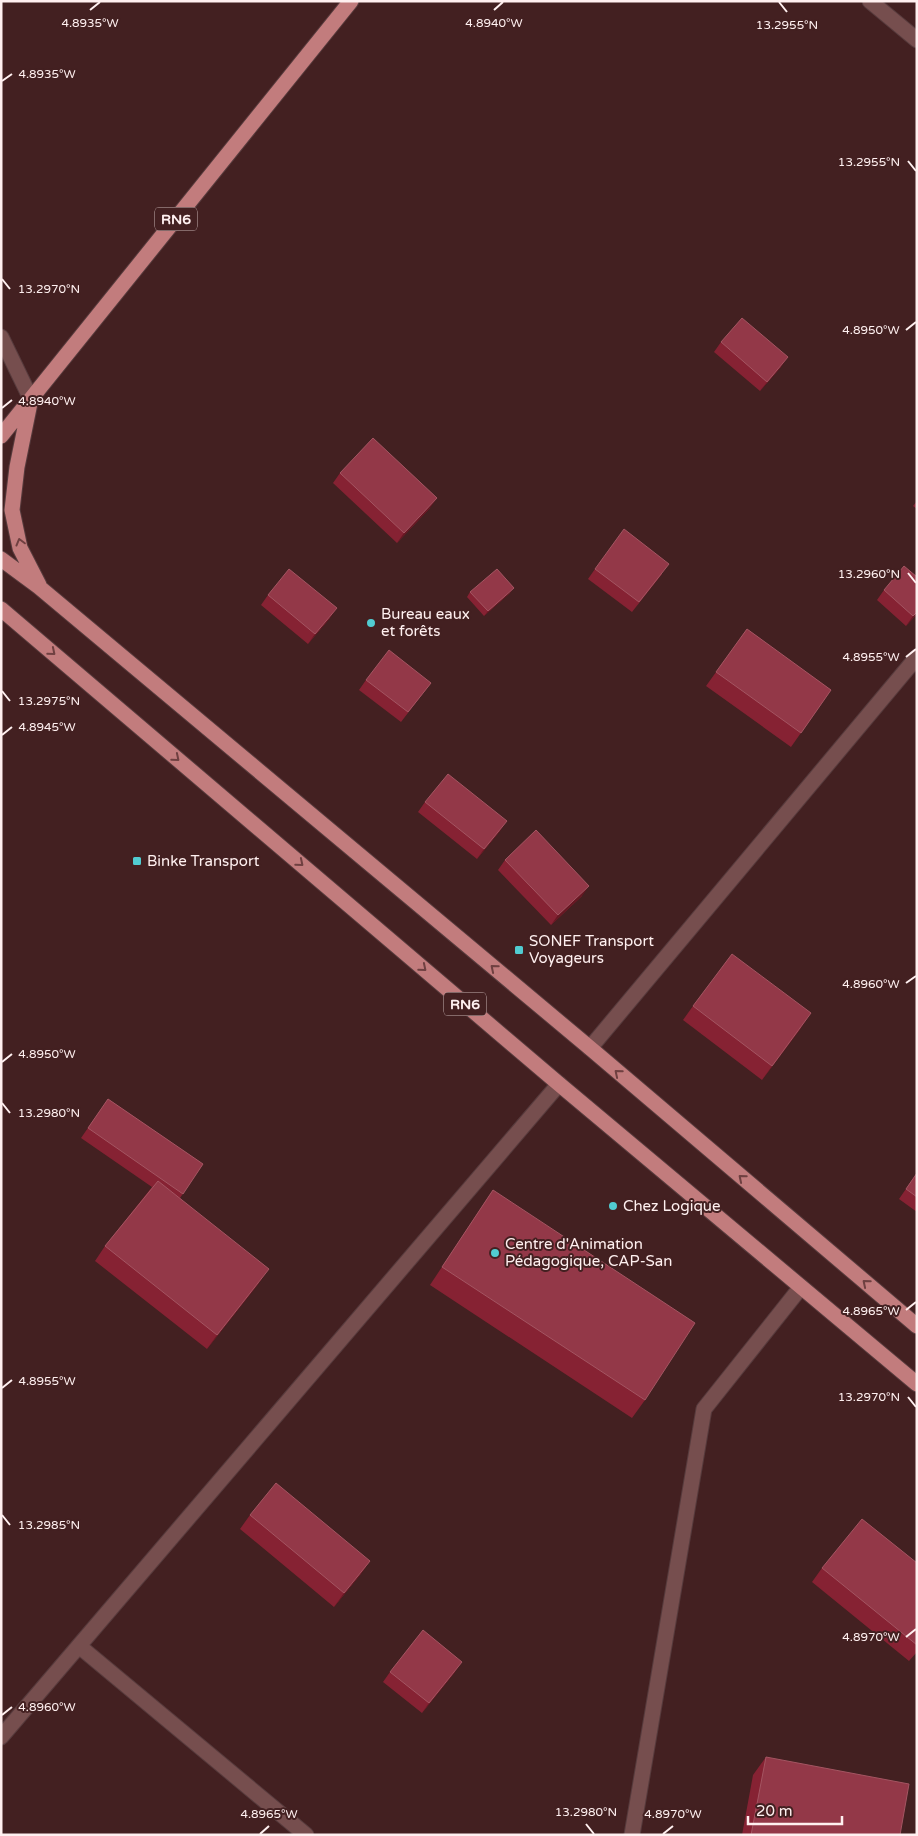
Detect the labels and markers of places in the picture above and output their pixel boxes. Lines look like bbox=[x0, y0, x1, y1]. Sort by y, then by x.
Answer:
place label: Bureau eaux et forêts bbox=[381, 605, 470, 640]
marker: Bureau eaux et forêts bbox=[365, 617, 377, 629]
place label: Binke Transport bbox=[147, 852, 260, 870]
marker: Binke Transport bbox=[131, 855, 143, 867]
place label: SONEF Transport Voyageurs bbox=[529, 932, 654, 967]
marker: SONEF Transport Voyageurs bbox=[513, 944, 525, 956]
place label: Chez Logique bbox=[623, 1197, 720, 1215]
marker: Chez Logique bbox=[607, 1200, 619, 1212]
place label: Centre d'Animation Pédagogique, CAP-San bbox=[505, 1235, 672, 1270]
marker: Centre d'Animation Pédagogique, CAP-San bbox=[489, 1247, 501, 1259]

